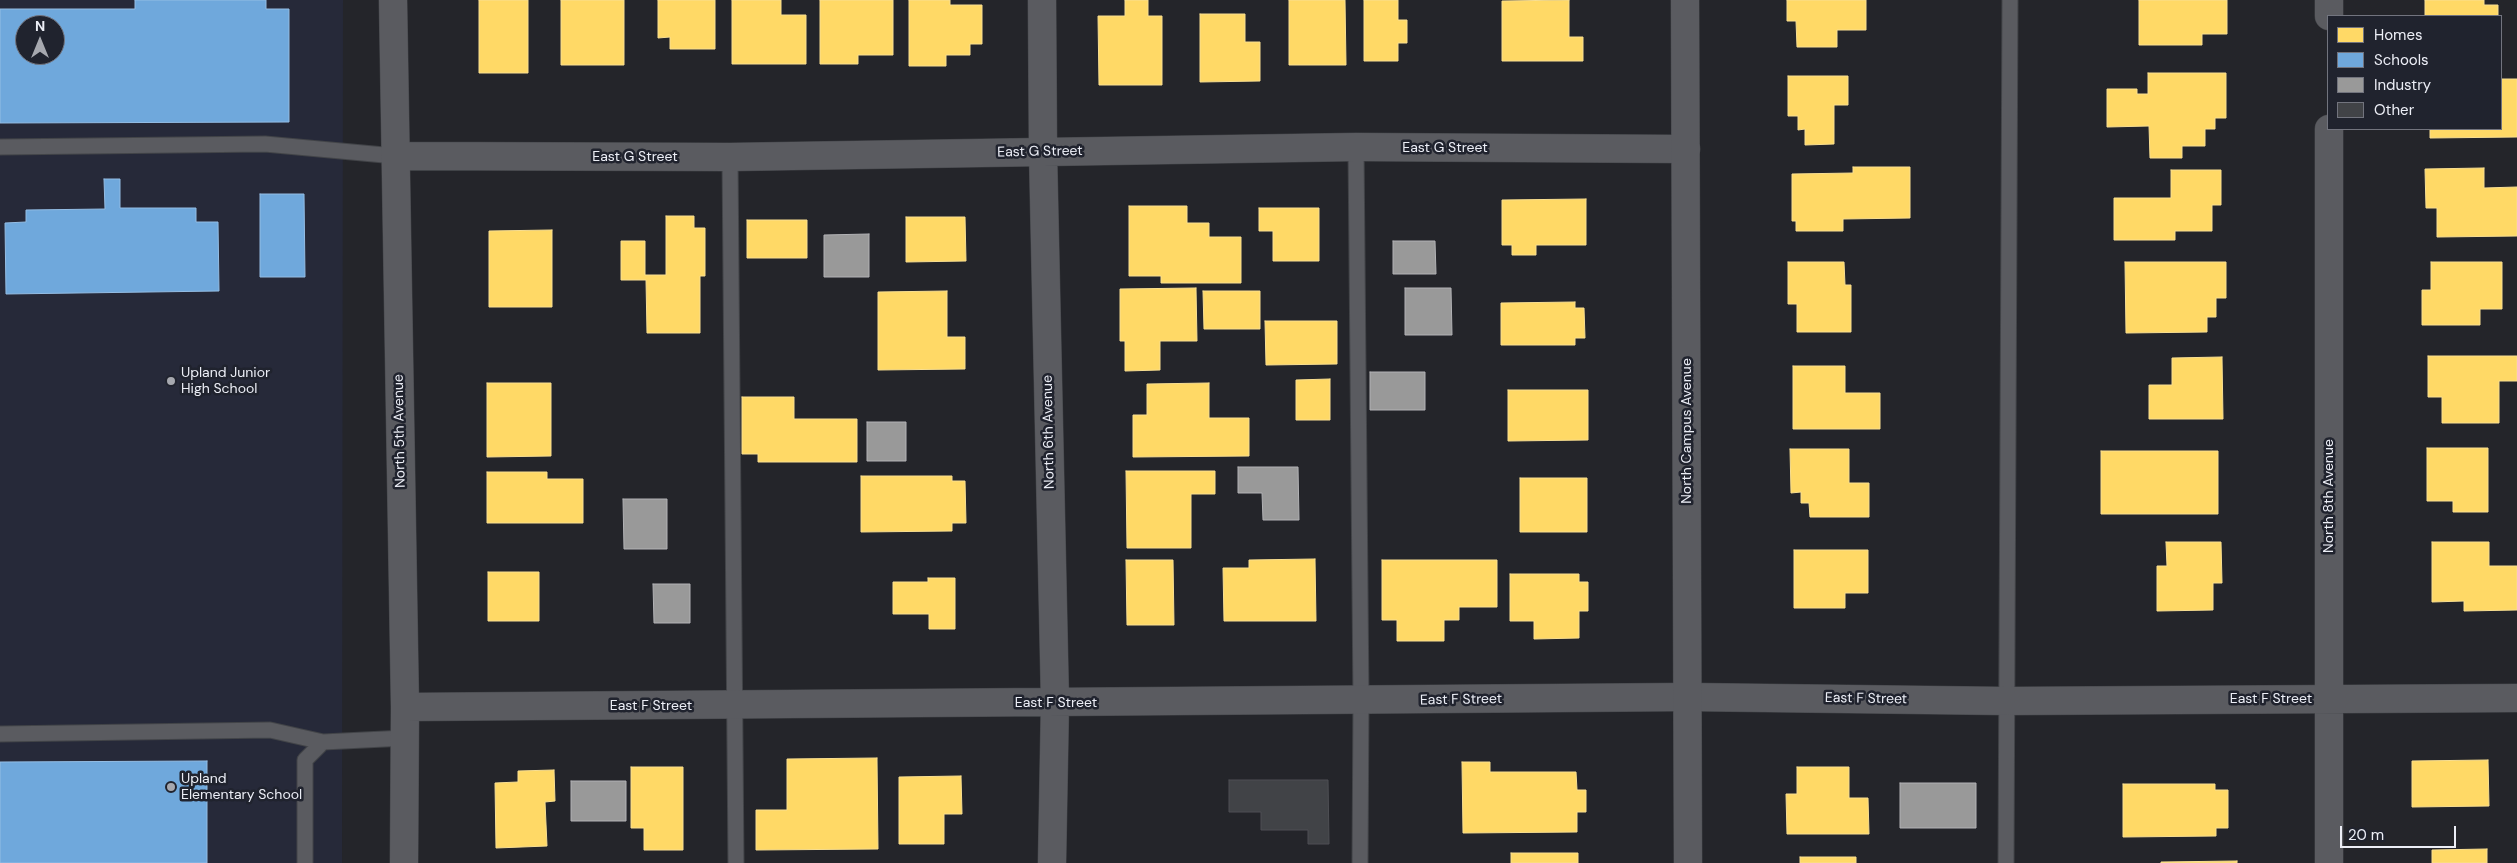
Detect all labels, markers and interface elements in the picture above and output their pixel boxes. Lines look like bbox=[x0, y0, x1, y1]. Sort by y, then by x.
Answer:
north arrow bbox=[15, 15, 65, 65]
legend bbox=[2327, 15, 2502, 130]
text: N bbox=[35, 17, 45, 35]
text: Homes bbox=[2374, 25, 2423, 45]
text: Schools bbox=[2374, 50, 2429, 70]
text: Industry bbox=[2374, 75, 2431, 95]
text: Other bbox=[2374, 100, 2414, 120]
street label: East G Street bbox=[1402, 140, 1488, 156]
street label: East G Street bbox=[997, 143, 1083, 161]
street label: East G Street bbox=[592, 149, 678, 165]
street label: North Campus Avenue bbox=[1679, 358, 1695, 504]
place label: Upland Junior High School bbox=[181, 365, 270, 398]
street label: North 5th Avenue bbox=[391, 374, 409, 488]
marker: Upland Junior High School bbox=[165, 375, 177, 387]
street label: North 6th Avenue bbox=[1040, 375, 1058, 489]
street label: North 8th Avenue bbox=[2321, 439, 2337, 553]
street label: East F Street bbox=[1825, 690, 1907, 708]
street label: East F Street bbox=[1420, 691, 1502, 709]
street label: East F Street bbox=[2230, 691, 2312, 707]
street label: East F Street bbox=[1015, 695, 1097, 711]
street label: East F Street bbox=[610, 698, 692, 714]
place label: Upland Elementary School bbox=[181, 771, 302, 804]
marker: Upland Elementary School bbox=[165, 781, 177, 793]
scale bar bbox=[2342, 816, 2458, 848]
text: 20 m bbox=[2348, 825, 2384, 845]

